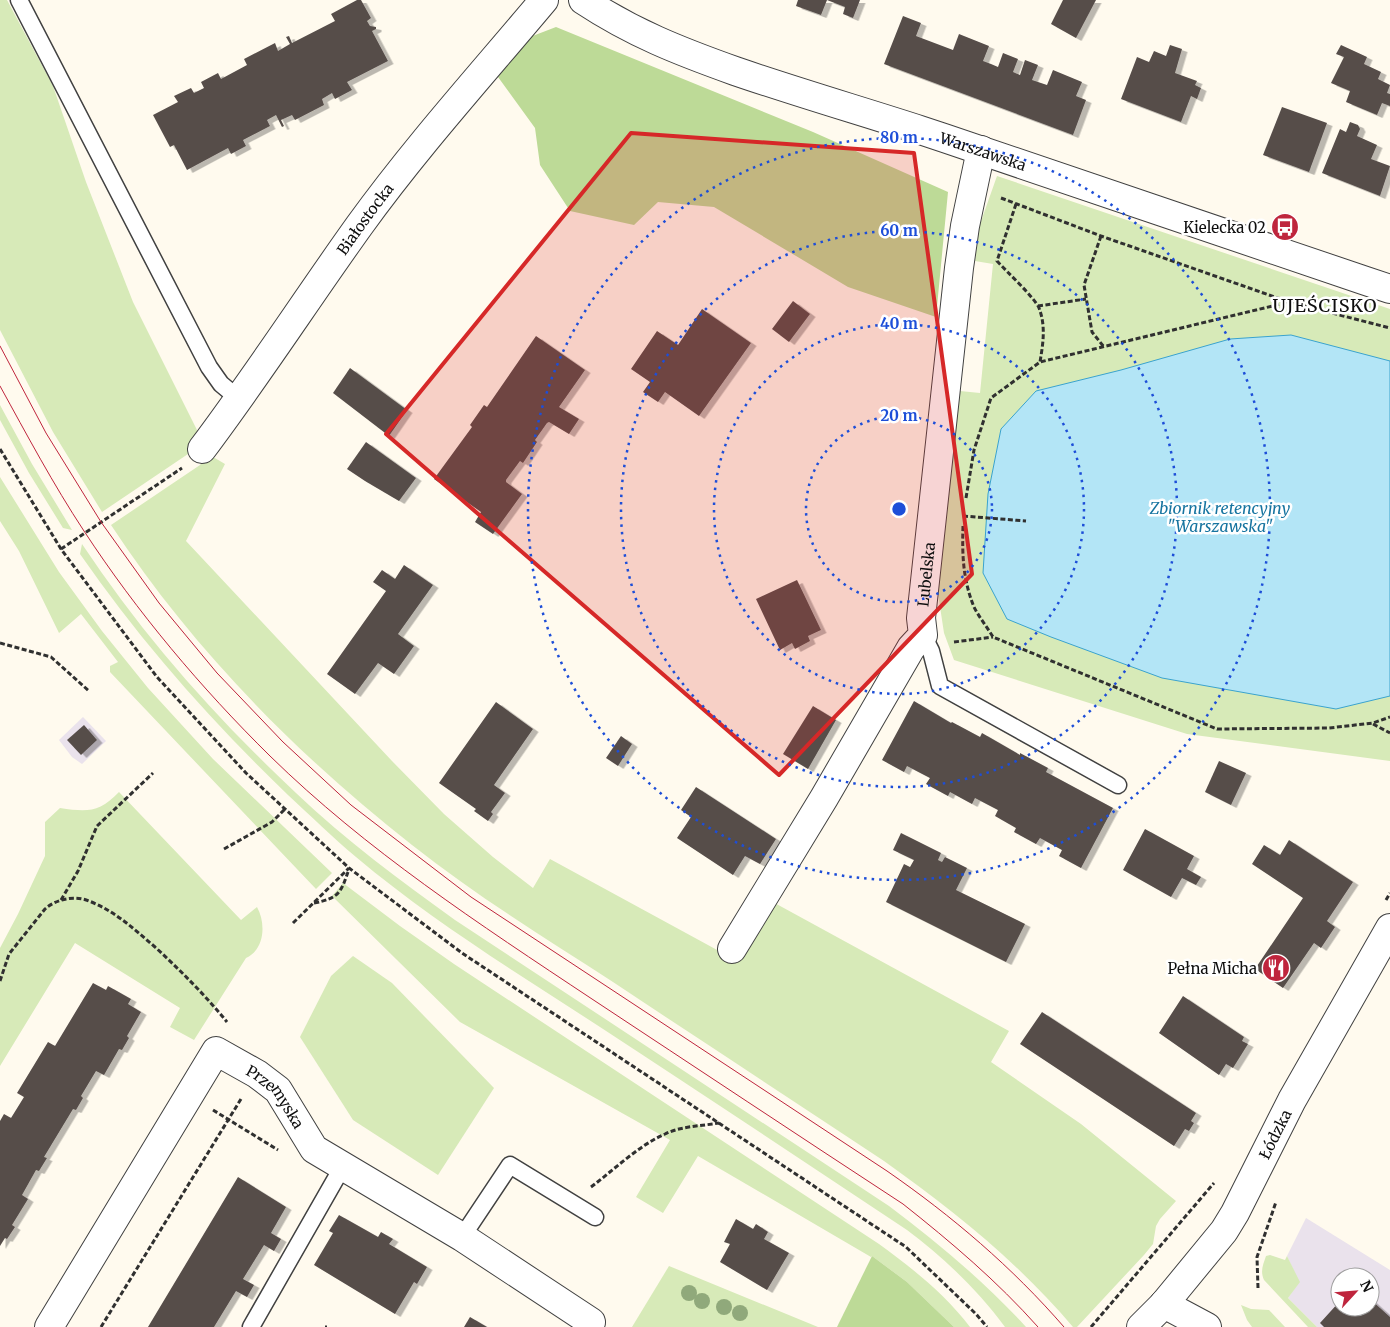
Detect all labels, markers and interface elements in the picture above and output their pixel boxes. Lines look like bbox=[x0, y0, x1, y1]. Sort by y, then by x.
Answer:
street label: Warszawska bbox=[936, 127, 1029, 175]
text: 80 m bbox=[880, 128, 918, 147]
street label: Białostocka bbox=[332, 179, 397, 258]
bus stop icon: Kielecka 02 bbox=[1270, 212, 1300, 242]
place label: Kielecka 02 bbox=[1183, 218, 1266, 237]
text: 60 m bbox=[880, 221, 918, 240]
district label: UJEŚCISKO bbox=[1272, 294, 1378, 317]
text: 40 m bbox=[880, 314, 918, 333]
text: 20 m bbox=[880, 406, 918, 425]
water label: Zbiornik retencyjny "Warszawska" bbox=[1149, 498, 1291, 536]
centre of rings bbox=[890, 500, 908, 518]
street label: Lubelska bbox=[913, 541, 939, 608]
restaurant icon: Pełna Micha bbox=[1261, 953, 1291, 983]
place label: Pełna Micha bbox=[1168, 959, 1257, 978]
street label: Przemyska bbox=[243, 1060, 309, 1132]
street label: Łódzka bbox=[1254, 1106, 1295, 1162]
north arrow bbox=[1330, 1267, 1380, 1317]
text: N bbox=[1356, 1277, 1377, 1295]

